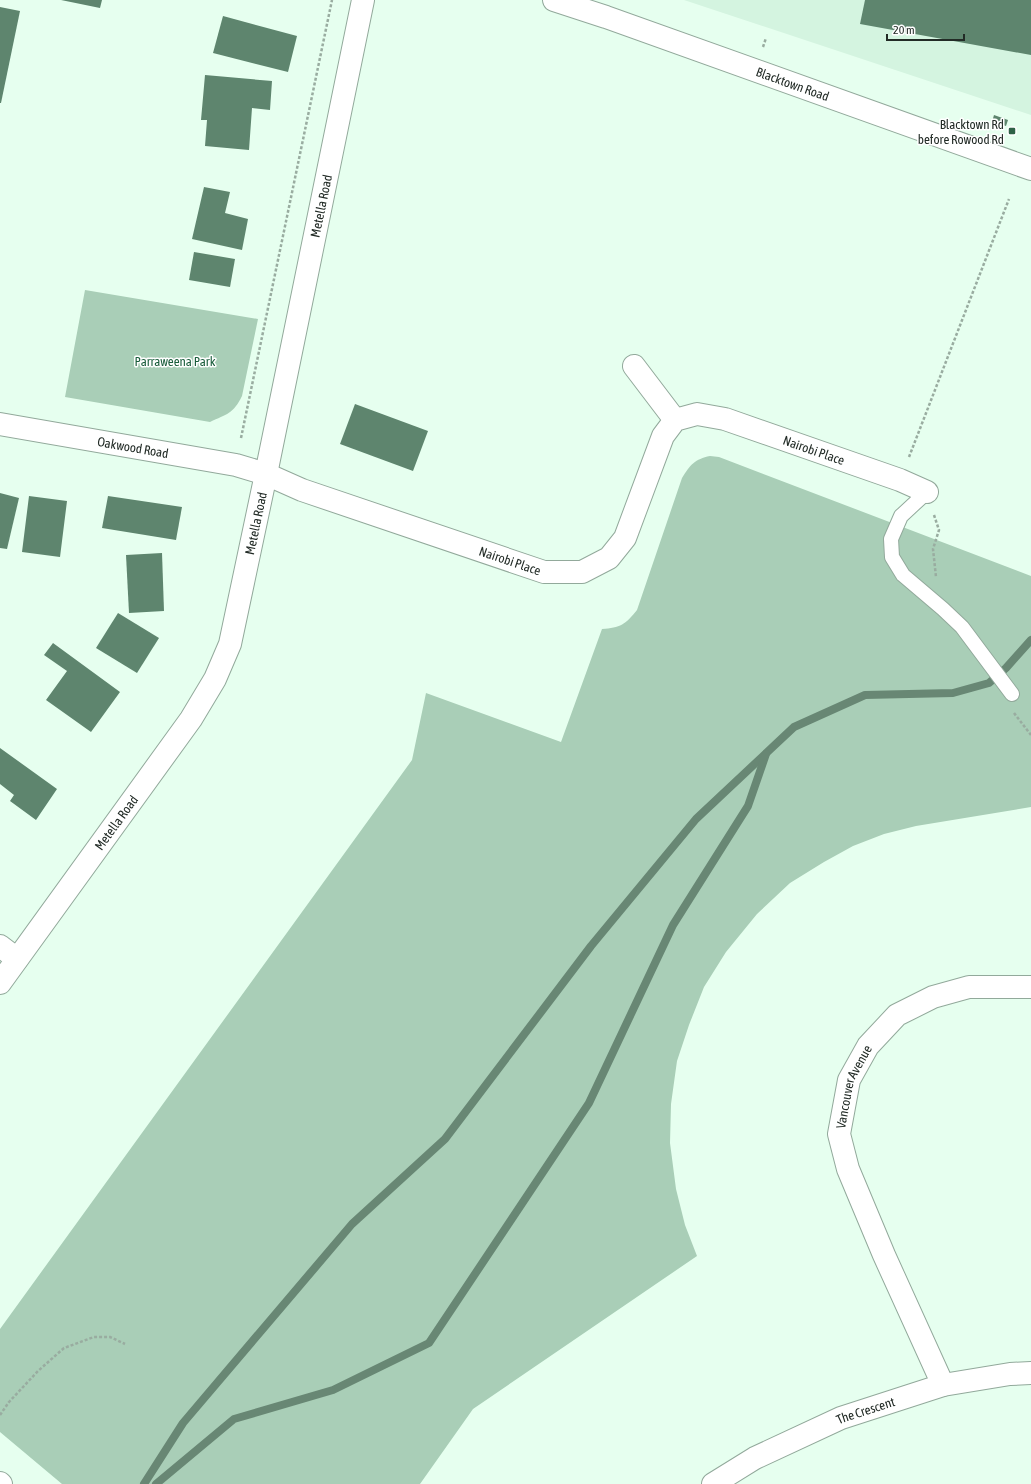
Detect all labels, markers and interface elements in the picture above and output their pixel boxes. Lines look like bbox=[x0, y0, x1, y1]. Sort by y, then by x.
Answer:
scale bar bbox=[887, 16, 964, 42]
text: 20 m bbox=[893, 23, 915, 37]
street label: Blacktown Road bbox=[754, 64, 831, 104]
place label: Blacktown Rd before Rowood Rd bbox=[918, 117, 1004, 147]
marker: Blacktown Rd before Rowood Rd bbox=[1007, 126, 1017, 136]
street label: Metella Road bbox=[308, 173, 335, 239]
park label: Parraweena Park bbox=[135, 354, 216, 369]
street label: Nairobi Place bbox=[781, 433, 847, 468]
street label: Oakwood Road bbox=[96, 434, 170, 461]
street label: Metella Road bbox=[242, 491, 270, 556]
street label: Nairobi Place bbox=[477, 544, 543, 578]
street label: Metella Road bbox=[92, 793, 141, 853]
street label: Vancouver Avenue bbox=[833, 1042, 875, 1130]
street label: The Crescent bbox=[834, 1394, 897, 1427]

